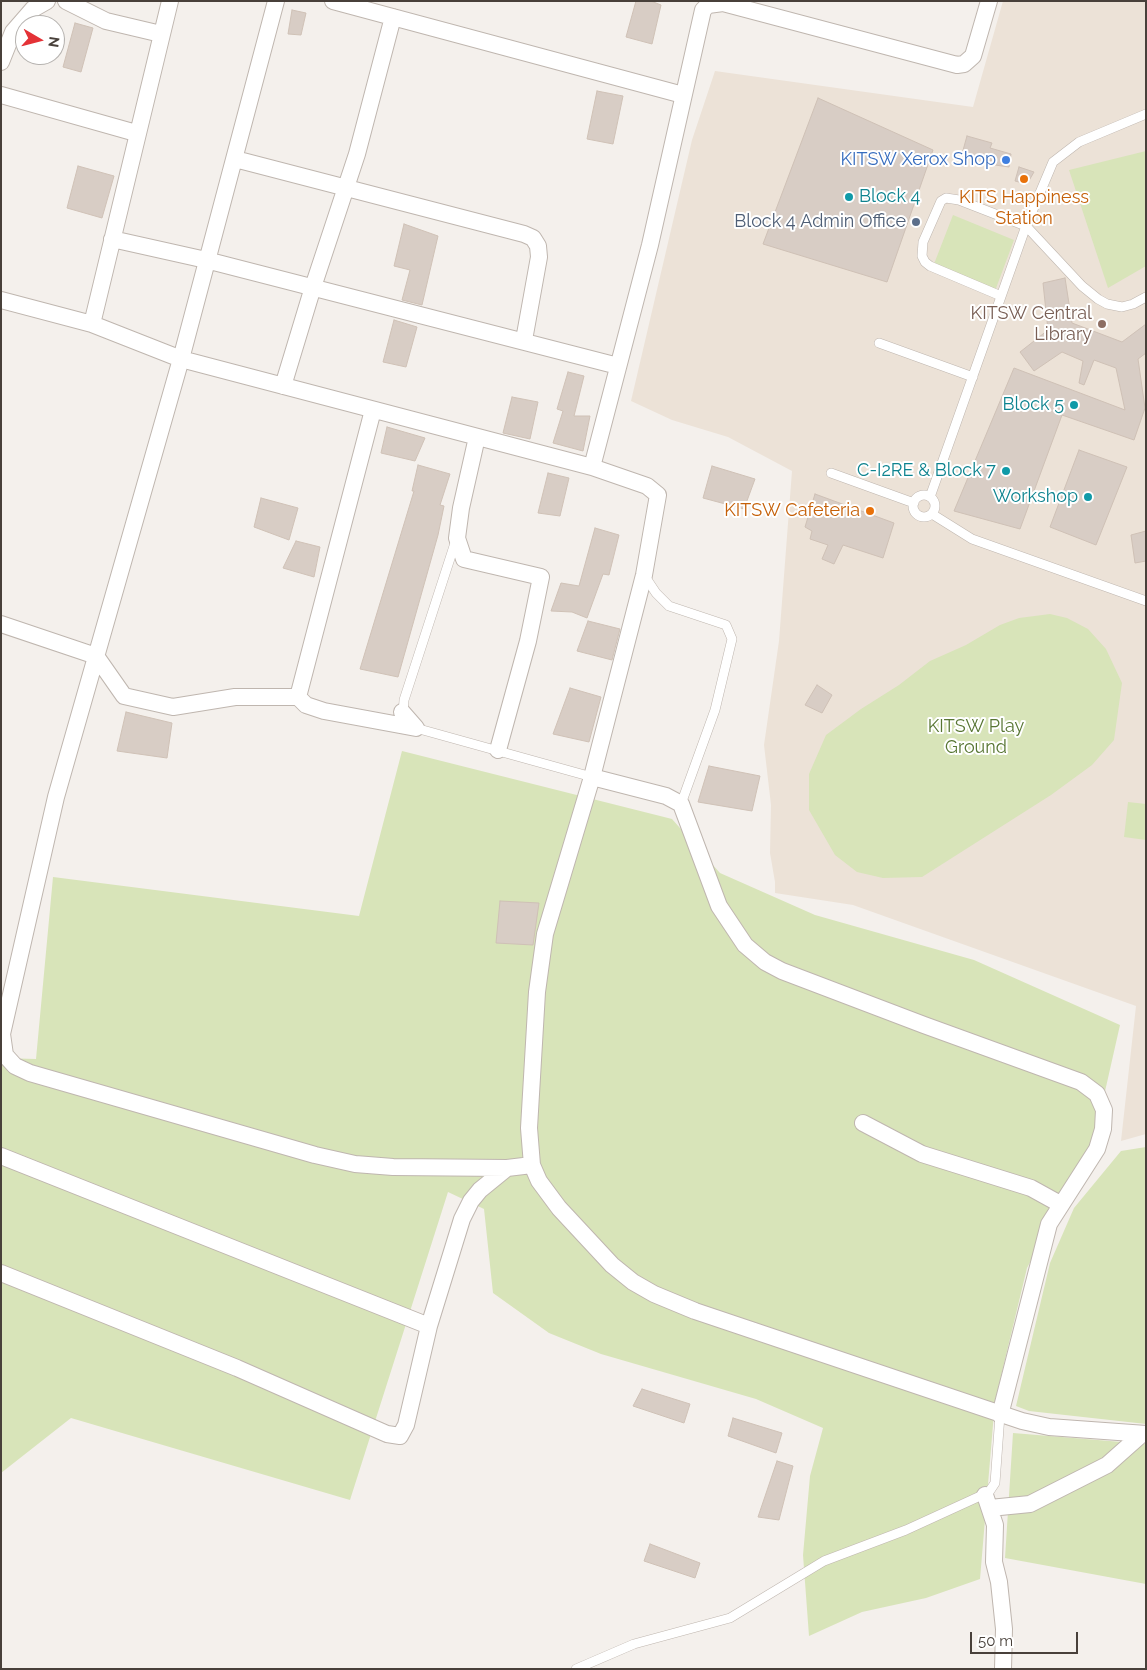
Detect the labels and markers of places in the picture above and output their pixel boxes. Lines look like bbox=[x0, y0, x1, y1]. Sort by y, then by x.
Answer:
place label: KITSW Xerox Shop bbox=[840, 149, 996, 171]
marker: KITSW Xerox Shop bbox=[1000, 154, 1012, 166]
marker: KITS Happiness Station bbox=[1018, 173, 1030, 185]
place label: Block 4 bbox=[859, 186, 920, 208]
place label: KITS Happiness Station bbox=[959, 187, 1089, 230]
marker: Block 4 bbox=[843, 191, 855, 203]
place label: Block 4 Admin Office bbox=[734, 211, 906, 233]
marker: Block 4 Admin Office bbox=[910, 216, 922, 228]
place label: KITSW Central Library bbox=[971, 303, 1092, 346]
marker: KITSW Central Library bbox=[1096, 318, 1108, 330]
place label: Block 5 bbox=[1003, 394, 1064, 416]
marker: Block 5 bbox=[1068, 399, 1080, 411]
place label: C-I2RE & Block 7 bbox=[857, 460, 996, 482]
marker: C-I2RE & Block 7 bbox=[1000, 465, 1012, 477]
place label: Workshop bbox=[993, 486, 1078, 508]
marker: Workshop bbox=[1082, 491, 1094, 503]
place label: KITSW Cafeteria bbox=[724, 500, 860, 522]
marker: KITSW Cafeteria bbox=[864, 505, 876, 517]

